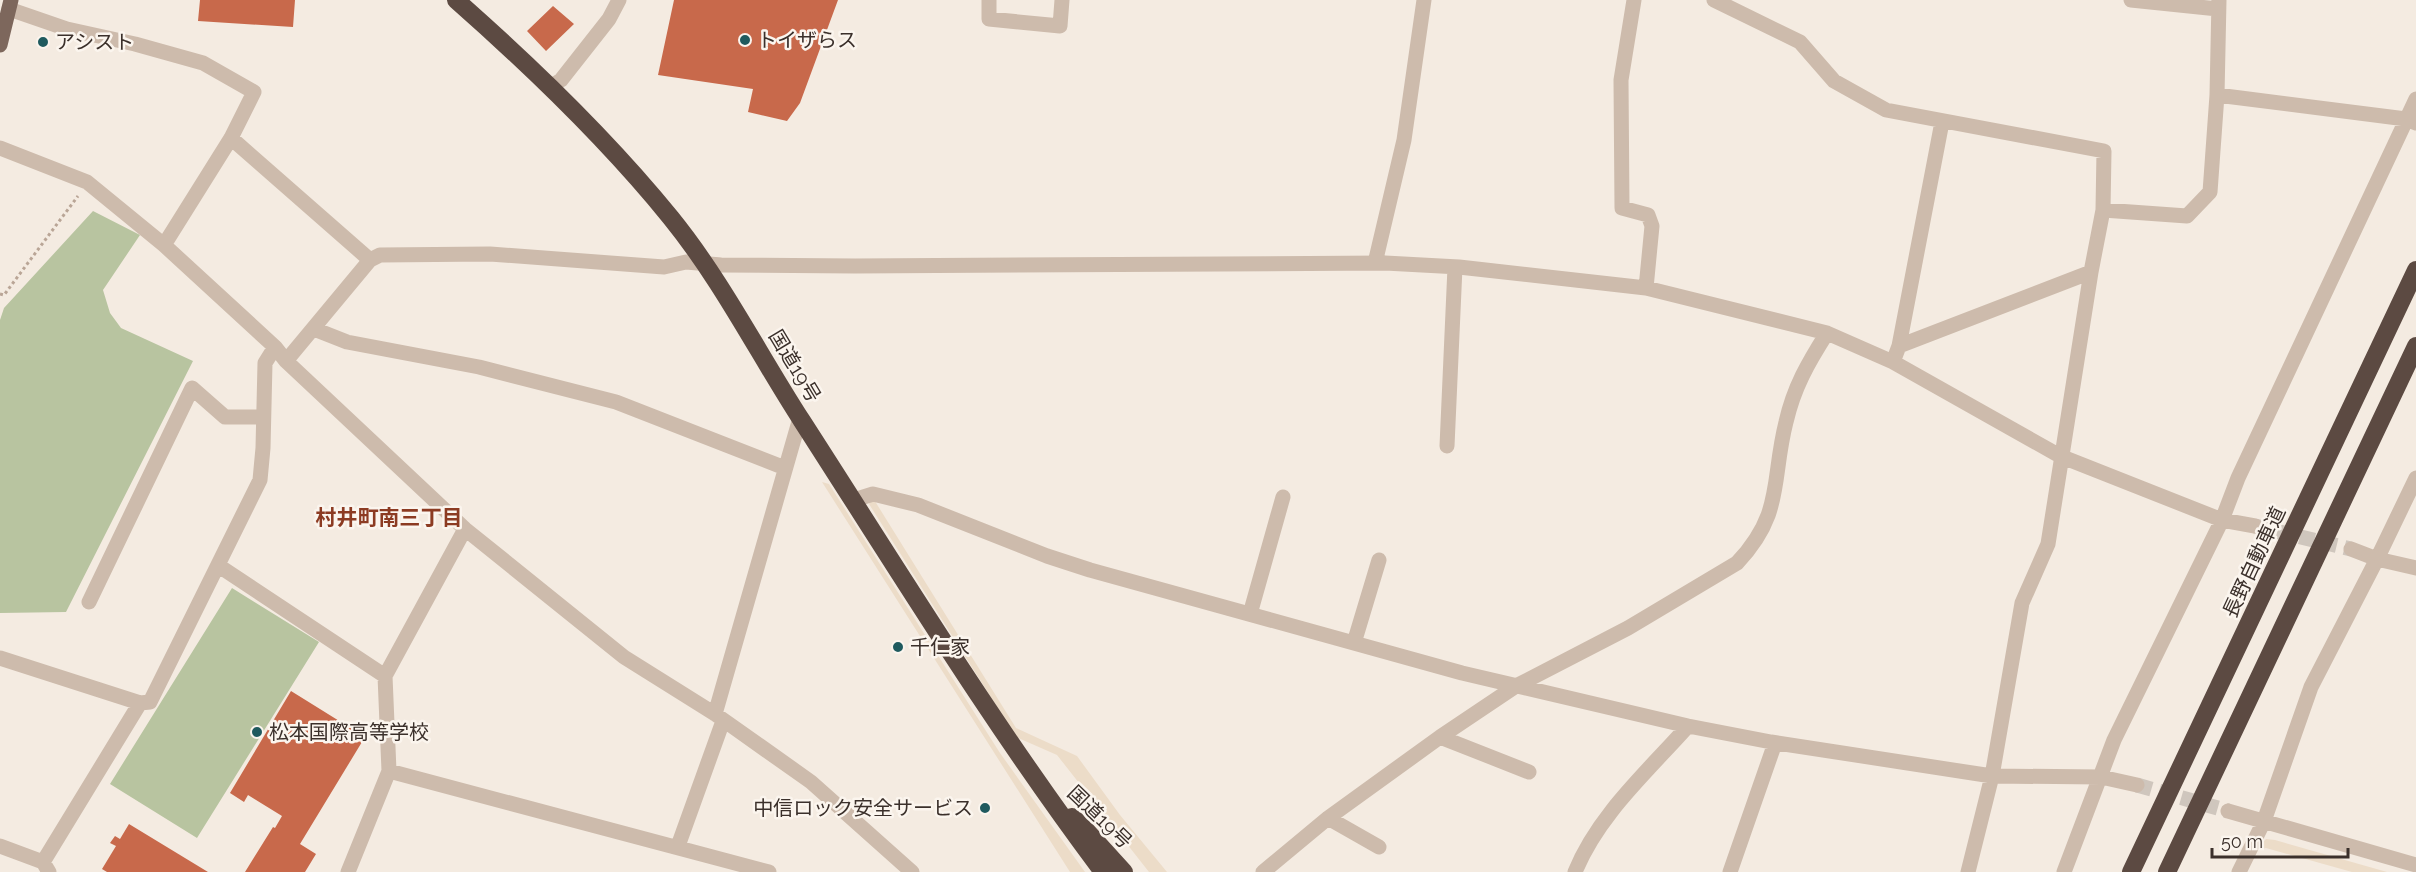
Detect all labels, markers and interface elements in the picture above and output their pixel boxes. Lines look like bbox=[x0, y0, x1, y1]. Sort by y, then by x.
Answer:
place label: トイザらス bbox=[757, 28, 857, 52]
place label: アシスト bbox=[55, 30, 134, 54]
marker: トイザらス bbox=[738, 33, 752, 47]
marker: アシスト bbox=[36, 35, 50, 49]
street label: 国道19号 bbox=[764, 325, 826, 407]
street label: 長野自動車道 bbox=[2218, 503, 2290, 621]
district label: 村井町南三丁目 bbox=[316, 505, 463, 530]
place label: 千仁家 bbox=[910, 635, 970, 659]
marker: 千仁家 bbox=[891, 640, 905, 654]
place label: 松本国際高等学校 bbox=[269, 720, 429, 744]
marker: 松本国際高等学校 bbox=[250, 725, 264, 739]
street label: 国道19号 bbox=[1063, 780, 1137, 854]
place label: 中信ロック安全サービス bbox=[753, 796, 973, 820]
marker: 中信ロック安全サービス bbox=[978, 801, 992, 815]
scale bar bbox=[2212, 821, 2348, 859]
text: 50 m bbox=[2221, 831, 2263, 852]

